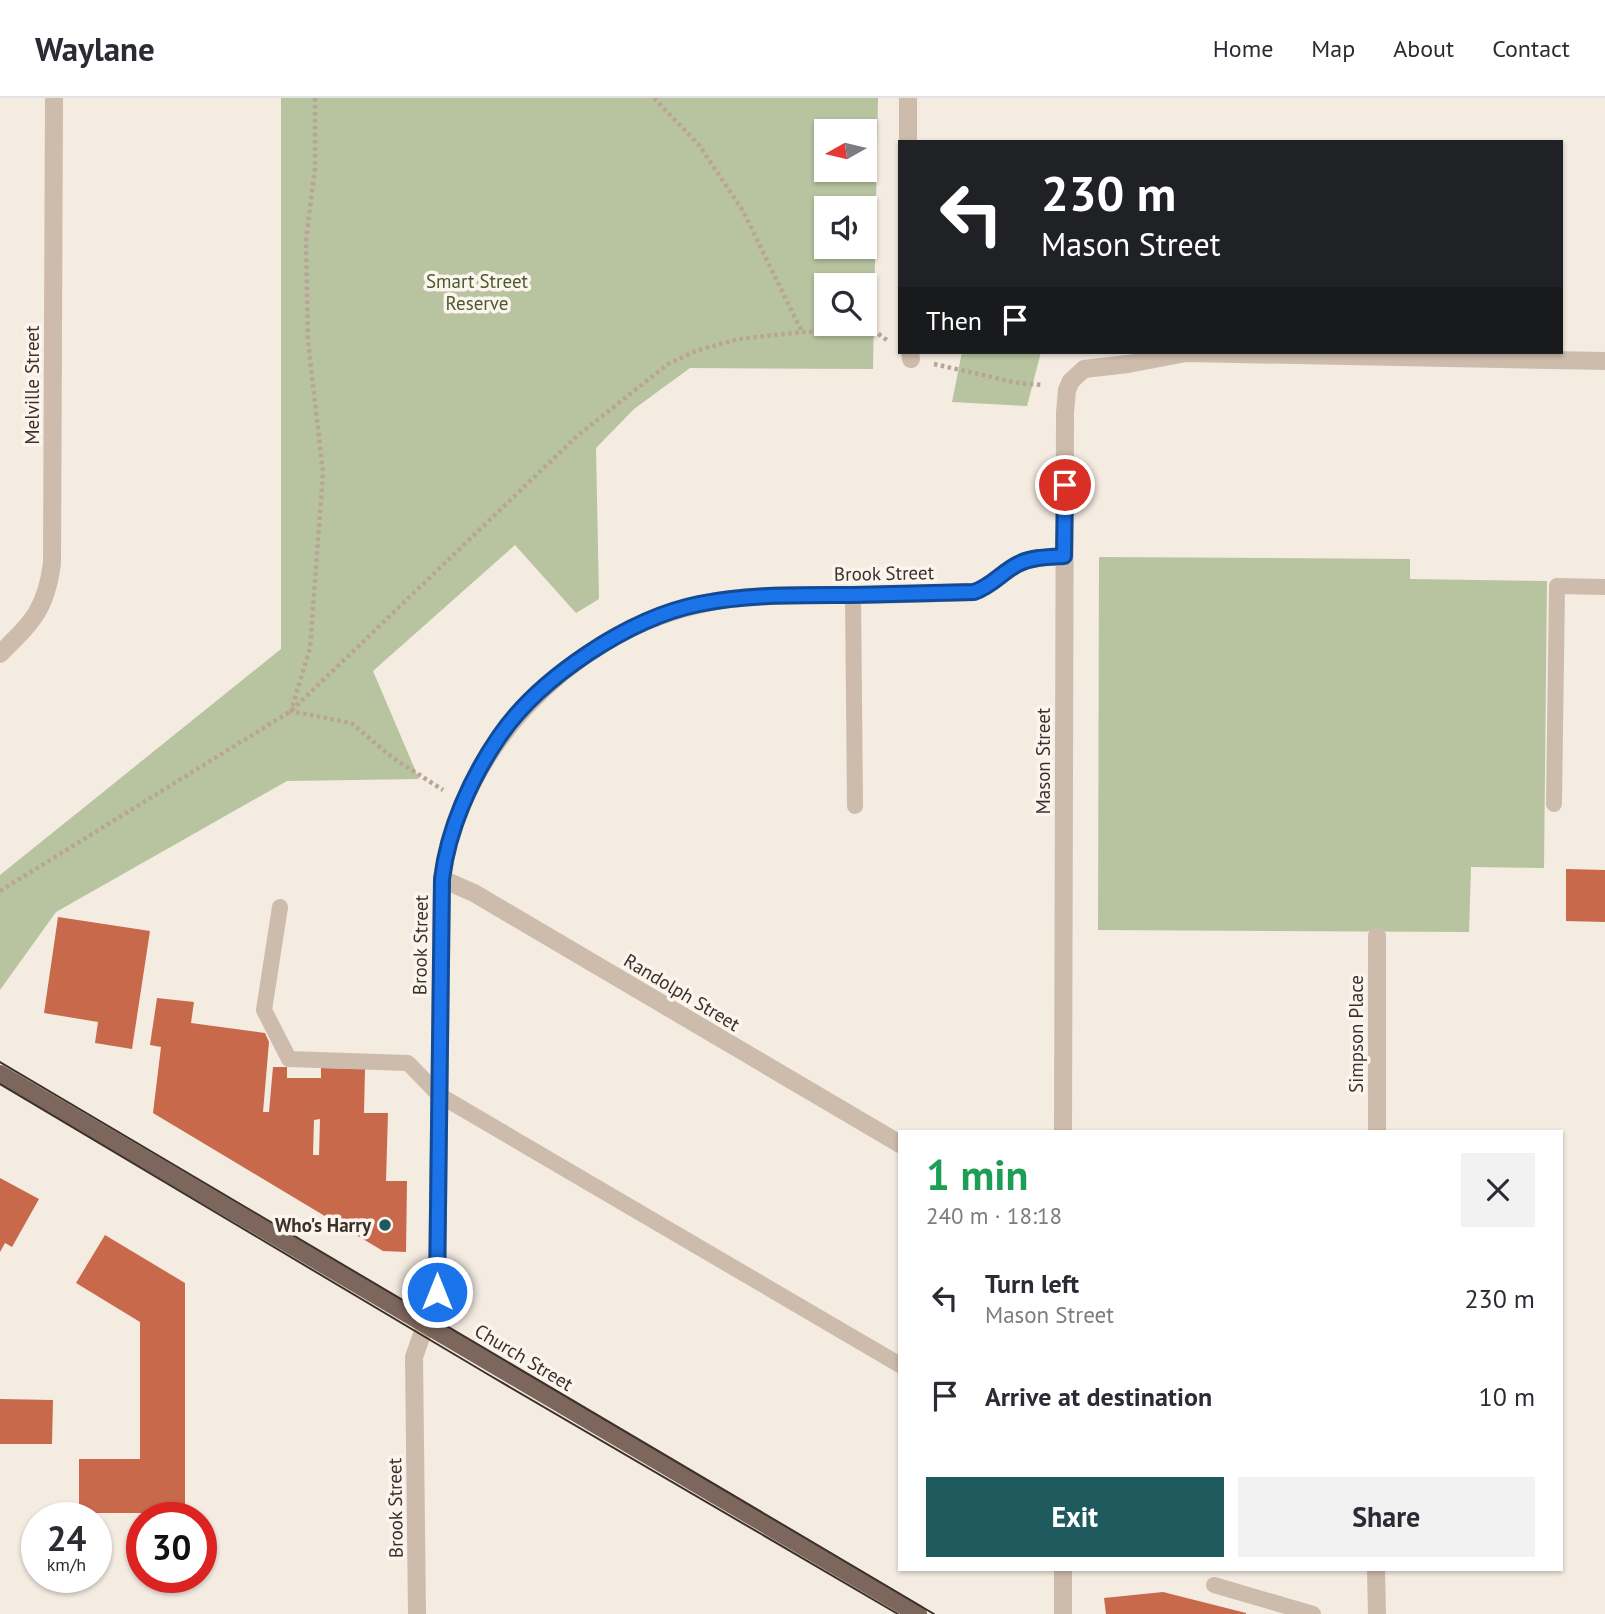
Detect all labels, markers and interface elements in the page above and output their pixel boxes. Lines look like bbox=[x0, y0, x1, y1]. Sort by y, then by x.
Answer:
text: Waylane bbox=[35, 27, 155, 70]
text: Home bbox=[1213, 33, 1273, 64]
text: Map bbox=[1311, 33, 1355, 64]
text: About bbox=[1393, 33, 1454, 64]
text: Contact bbox=[1492, 33, 1570, 64]
north arrow bbox=[814, 119, 877, 182]
map controls bbox=[814, 119, 877, 336]
text: 230 m bbox=[1041, 161, 1176, 225]
icon: left bbox=[926, 168, 1017, 259]
button: sound bbox=[814, 196, 877, 259]
text: Mason Street bbox=[1041, 223, 1221, 265]
park label: Smart Street Reserve bbox=[426, 269, 529, 315]
button: search bbox=[814, 273, 877, 336]
icon: arrive bbox=[996, 301, 1034, 339]
text: Then bbox=[926, 304, 982, 337]
street label: Melville Street bbox=[20, 325, 44, 444]
pin bbox=[1035, 455, 1095, 515]
icon: arrive bbox=[1046, 466, 1084, 504]
street label: Brook Street bbox=[834, 560, 935, 586]
street label: Mason Street bbox=[1031, 707, 1055, 814]
street label: Brook Street bbox=[407, 894, 433, 995]
street label: Randolph Street bbox=[620, 948, 745, 1036]
street label: Simpson Place bbox=[1344, 975, 1368, 1093]
text: 1 min bbox=[926, 1147, 1028, 1202]
button: close bbox=[1461, 1153, 1535, 1227]
text: 240 m · 18:18 bbox=[926, 1201, 1062, 1230]
place label: Who's Harry bbox=[275, 1213, 372, 1237]
marker: Who's Harry bbox=[377, 1217, 393, 1233]
position arrow bbox=[400, 1255, 474, 1329]
text: Turn left bbox=[985, 1267, 1079, 1300]
icon: left bbox=[926, 1279, 964, 1317]
text: 230 m bbox=[1464, 1282, 1535, 1315]
text: Mason Street bbox=[985, 1300, 1114, 1329]
street label: Church Street bbox=[470, 1318, 578, 1396]
icon: arrive bbox=[926, 1377, 964, 1415]
text: Arrive at destination bbox=[985, 1380, 1212, 1413]
text: 10 m bbox=[1479, 1380, 1535, 1413]
street label: Brook Street bbox=[382, 1457, 408, 1558]
button: Exit bbox=[926, 1477, 1224, 1557]
button: Share bbox=[1238, 1477, 1535, 1557]
speed limit sign: 30 bbox=[126, 1502, 217, 1593]
text: 24 bbox=[47, 1515, 86, 1561]
text: km/h bbox=[47, 1553, 86, 1576]

